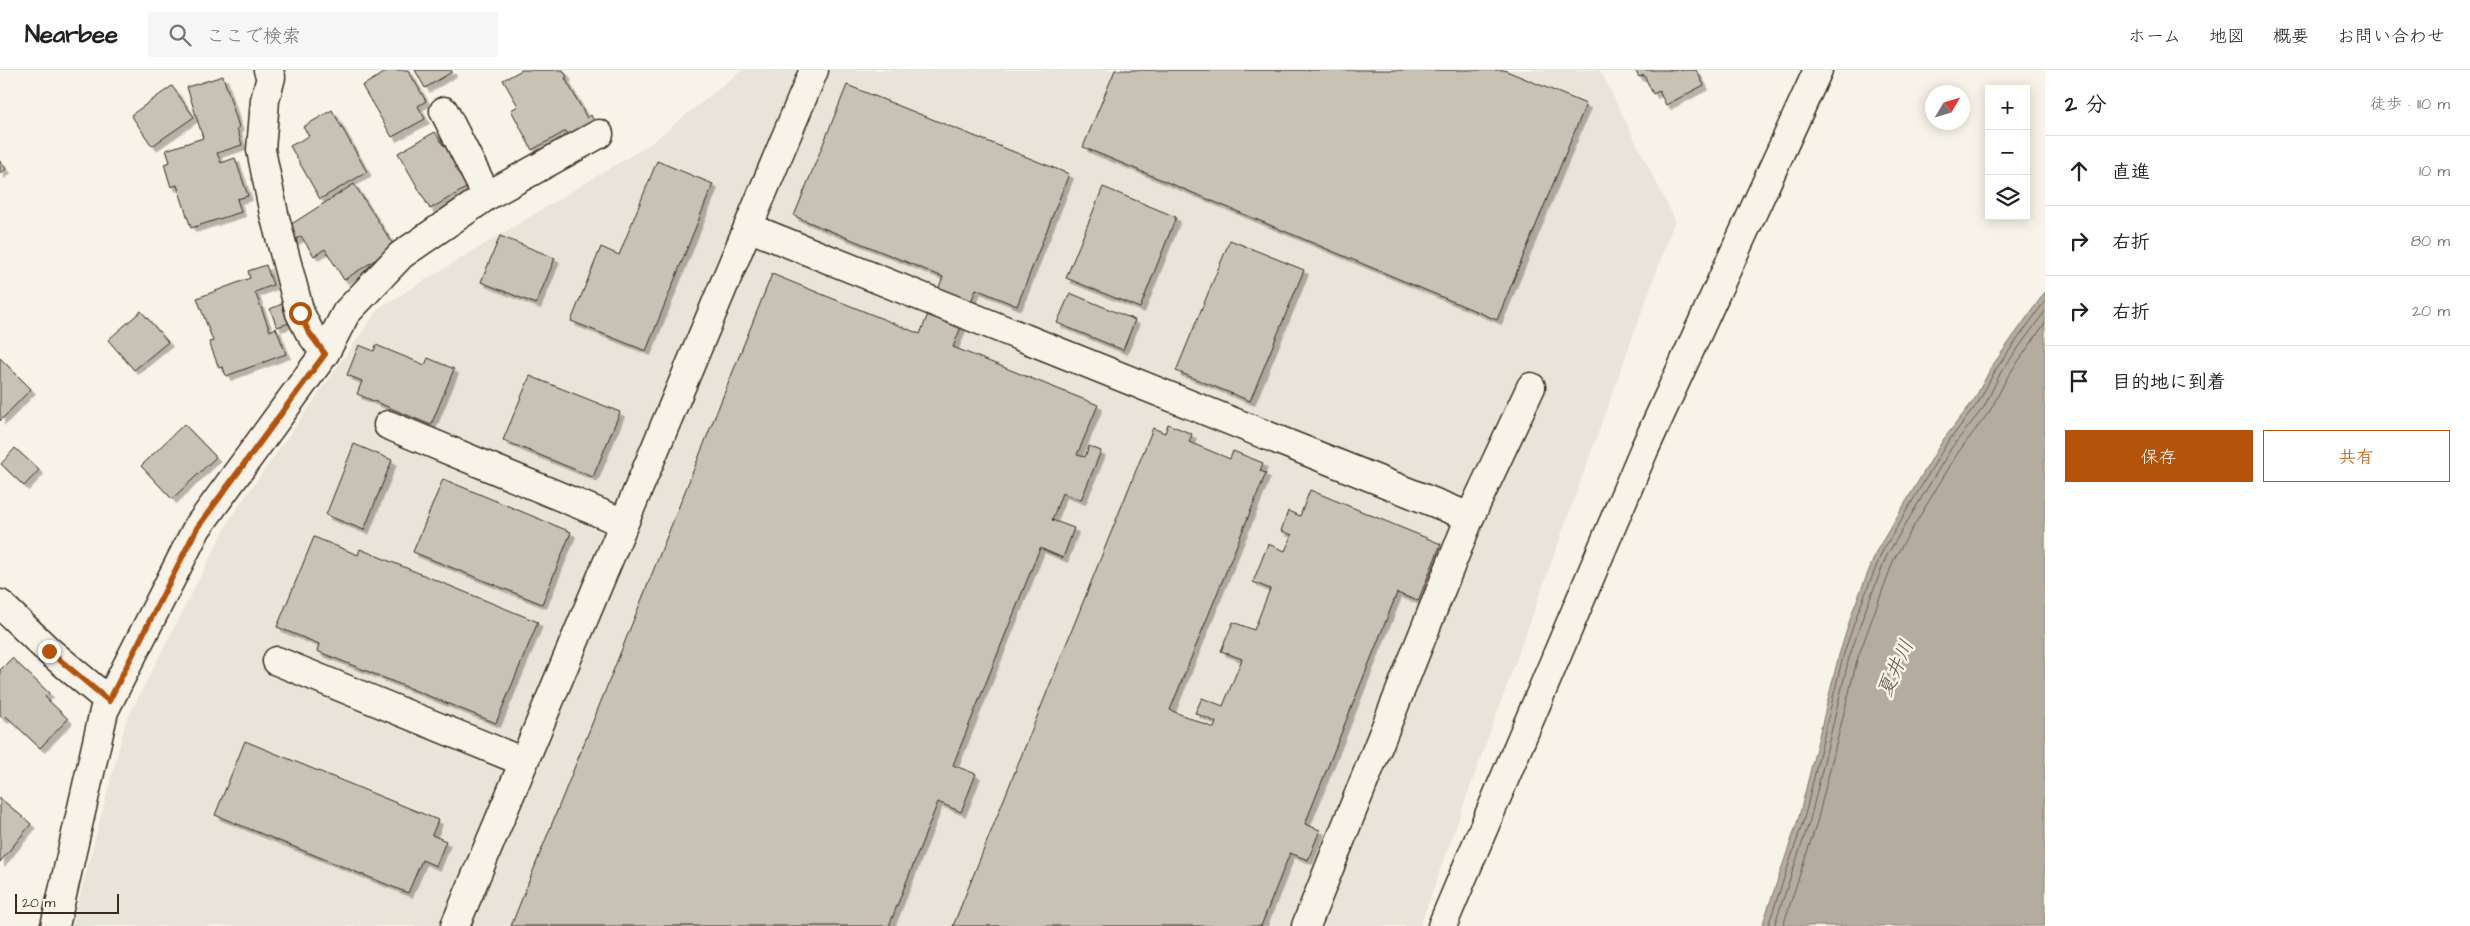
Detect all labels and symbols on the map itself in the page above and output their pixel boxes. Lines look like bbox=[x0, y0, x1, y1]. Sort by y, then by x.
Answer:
north arrow bbox=[1925, 85, 1970, 130]
route start bbox=[289, 302, 312, 325]
water label: 夏井川 bbox=[1871, 635, 1921, 702]
route end bbox=[38, 640, 61, 663]
scale bar bbox=[15, 891, 119, 914]

